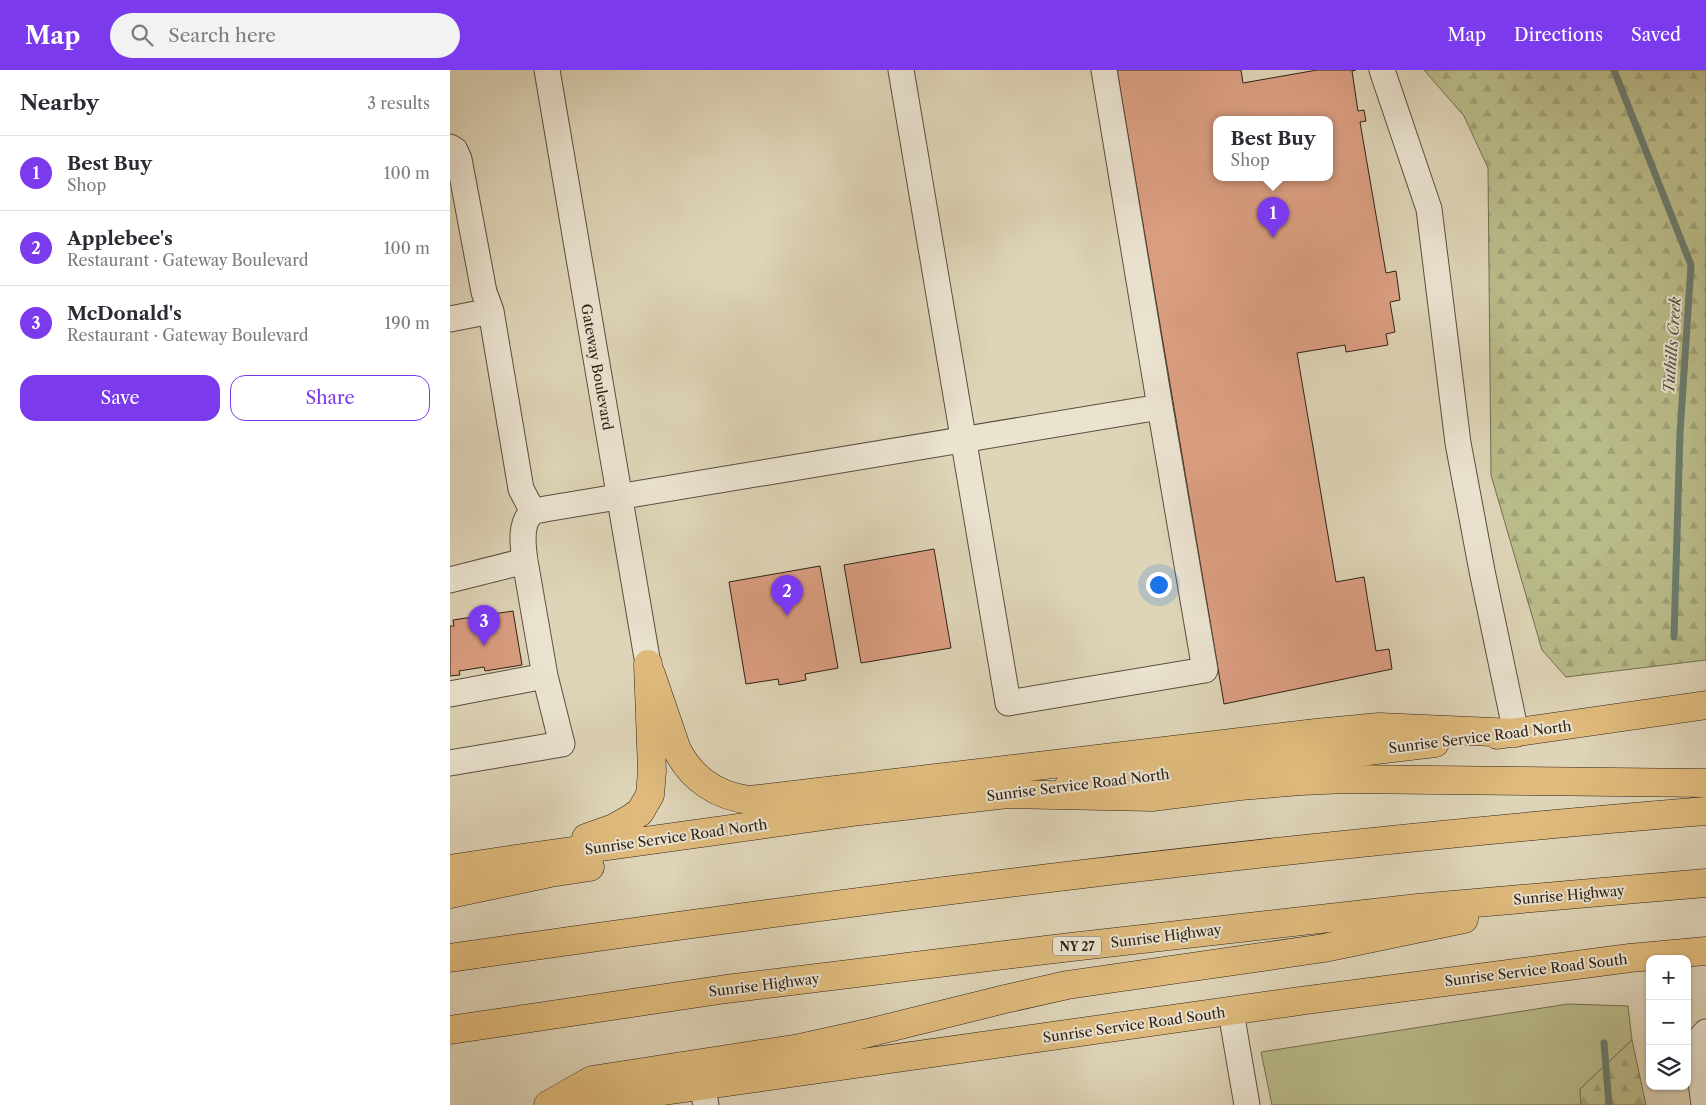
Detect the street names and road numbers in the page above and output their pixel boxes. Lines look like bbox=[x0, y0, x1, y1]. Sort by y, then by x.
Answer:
street label: Gateway Boulevard bbox=[577, 302, 617, 432]
street label: Sunrise Service Road North bbox=[1387, 717, 1573, 757]
street label: Sunrise Service Road North bbox=[985, 765, 1171, 805]
street label: Sunrise Service Road North bbox=[584, 815, 769, 859]
street label: Sunrise Highway bbox=[1513, 881, 1626, 909]
street label: Sunrise Highway bbox=[1109, 920, 1223, 952]
road number: NY 27 bbox=[1053, 936, 1101, 956]
street label: Sunrise Service Road South bbox=[1444, 950, 1629, 990]
street label: Sunrise Highway bbox=[707, 969, 821, 1001]
street label: Sunrise Service Road South bbox=[1042, 1003, 1227, 1047]

